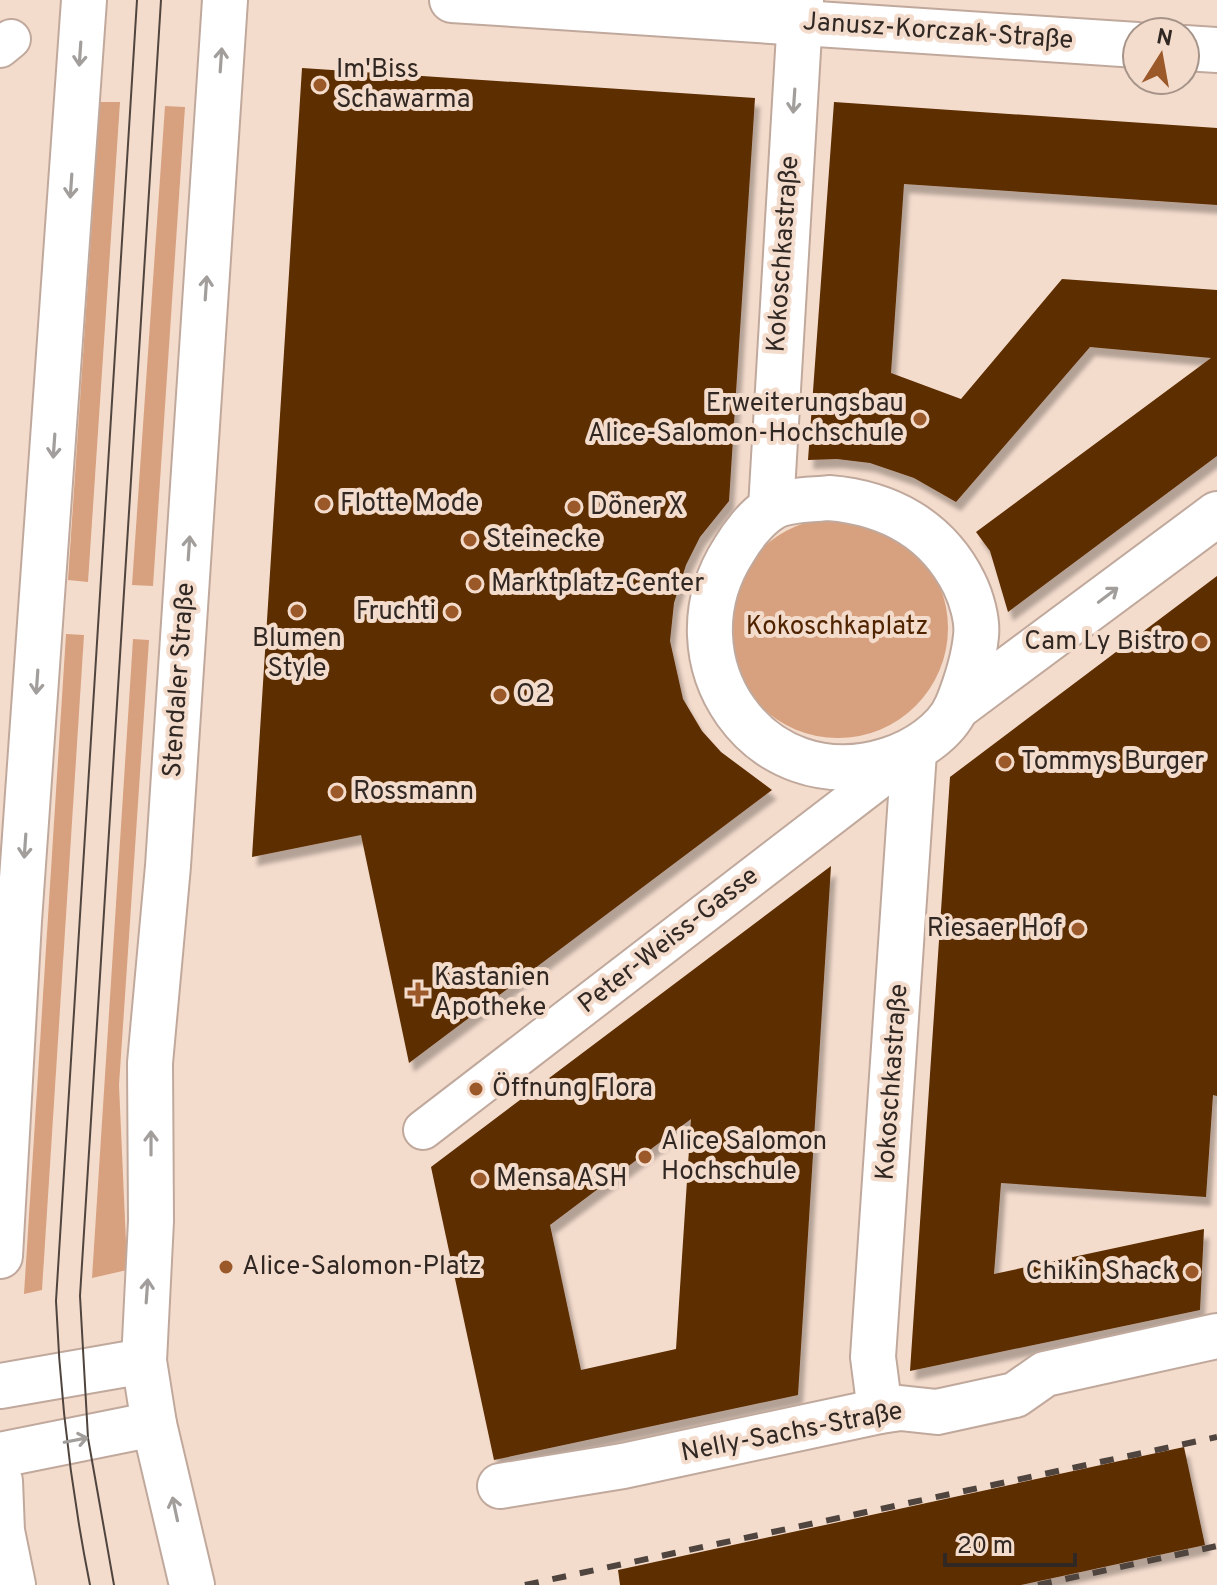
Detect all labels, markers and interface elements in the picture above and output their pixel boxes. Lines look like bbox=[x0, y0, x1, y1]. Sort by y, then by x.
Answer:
street label: Janusz-Korczak-Straße bbox=[802, 6, 1074, 58]
north arrow bbox=[1121, 16, 1201, 96]
text: N bbox=[1154, 24, 1175, 54]
one-way arrow bbox=[72, 40, 87, 67]
one-way arrow bbox=[214, 47, 229, 74]
place label: Im'Biss Schawarma bbox=[336, 54, 470, 117]
marker: Im'Biss Schawarma bbox=[311, 76, 329, 94]
one-way arrow bbox=[786, 87, 801, 114]
street label: Kokoschkastraße bbox=[761, 155, 807, 353]
one-way arrow bbox=[63, 172, 78, 199]
one-way arrow bbox=[199, 275, 214, 302]
place label: Erweiterungsbau Alice-Salomon-Hochschule bbox=[588, 388, 904, 451]
marker: Erweiterungsbau Alice-Salomon-Hochschule bbox=[911, 410, 929, 428]
one-way arrow bbox=[46, 432, 61, 459]
place label: Flotte Mode bbox=[340, 488, 479, 521]
place label: Döner X bbox=[590, 491, 684, 524]
marker: Flotte Mode bbox=[315, 495, 333, 513]
marker: Döner X bbox=[565, 498, 583, 516]
place label: Steinecke bbox=[486, 524, 601, 557]
marker: Steinecke bbox=[461, 531, 479, 549]
one-way arrow bbox=[182, 535, 197, 562]
place label: Marktplatz-Center bbox=[491, 568, 704, 601]
marker: Marktplatz-Center bbox=[466, 575, 484, 593]
street label: Stendaler Straße bbox=[157, 581, 203, 779]
one-way arrow bbox=[1097, 586, 1119, 603]
place label: Fruchti bbox=[356, 596, 436, 629]
marker: Blumen Style bbox=[288, 602, 306, 620]
marker: Fruchti bbox=[443, 603, 461, 621]
park label: Kokoschkaplatz bbox=[746, 611, 928, 644]
place label: Blumen Style bbox=[252, 623, 342, 686]
place label: Cam Ly Bistro bbox=[1024, 626, 1185, 659]
marker: Cam Ly Bistro bbox=[1192, 633, 1210, 651]
one-way arrow bbox=[29, 668, 44, 695]
place label: O2 bbox=[516, 679, 551, 712]
marker: O2 bbox=[491, 686, 509, 704]
place label: Tommys Burger bbox=[1021, 746, 1204, 779]
marker: Tommys Burger bbox=[996, 753, 1014, 771]
place label: Rossmann bbox=[353, 776, 474, 809]
marker: Rossmann bbox=[328, 783, 346, 801]
one-way arrow bbox=[17, 832, 32, 859]
street label: Peter-Weiss-Gasse bbox=[572, 860, 766, 1022]
place label: Riesaer Hof bbox=[927, 913, 1062, 946]
marker: Riesaer Hof bbox=[1069, 920, 1087, 938]
place label: Kastanien Apotheke bbox=[434, 962, 550, 1025]
street label: Kokoschkastraße bbox=[870, 983, 916, 1181]
marker: Kastanien Apotheke bbox=[409, 984, 427, 1002]
place label: Öffnung Flora bbox=[492, 1072, 653, 1106]
marker: Öffnung Flora bbox=[467, 1080, 485, 1098]
place label: Alice Salomon Hochschule bbox=[661, 1126, 827, 1189]
one-way arrow bbox=[143, 1130, 158, 1157]
marker: Alice Salomon Hochschule bbox=[636, 1148, 654, 1166]
place label: Mensa ASH bbox=[496, 1163, 627, 1196]
marker: Mensa ASH bbox=[471, 1170, 489, 1188]
place label: Alice-Salomon-Platz bbox=[242, 1251, 482, 1284]
place label: Chikin Shack bbox=[1026, 1256, 1176, 1289]
marker: Alice-Salomon-Platz bbox=[217, 1258, 235, 1276]
marker: Chikin Shack bbox=[1183, 1263, 1201, 1281]
one-way arrow bbox=[140, 1278, 155, 1305]
street label: Nelly-Sachs-Straße bbox=[678, 1395, 906, 1471]
one-way arrow bbox=[63, 1432, 89, 1447]
one-way arrow bbox=[167, 1496, 182, 1522]
scale bar bbox=[945, 1517, 1075, 1567]
text: 20 m bbox=[957, 1532, 1013, 1562]

